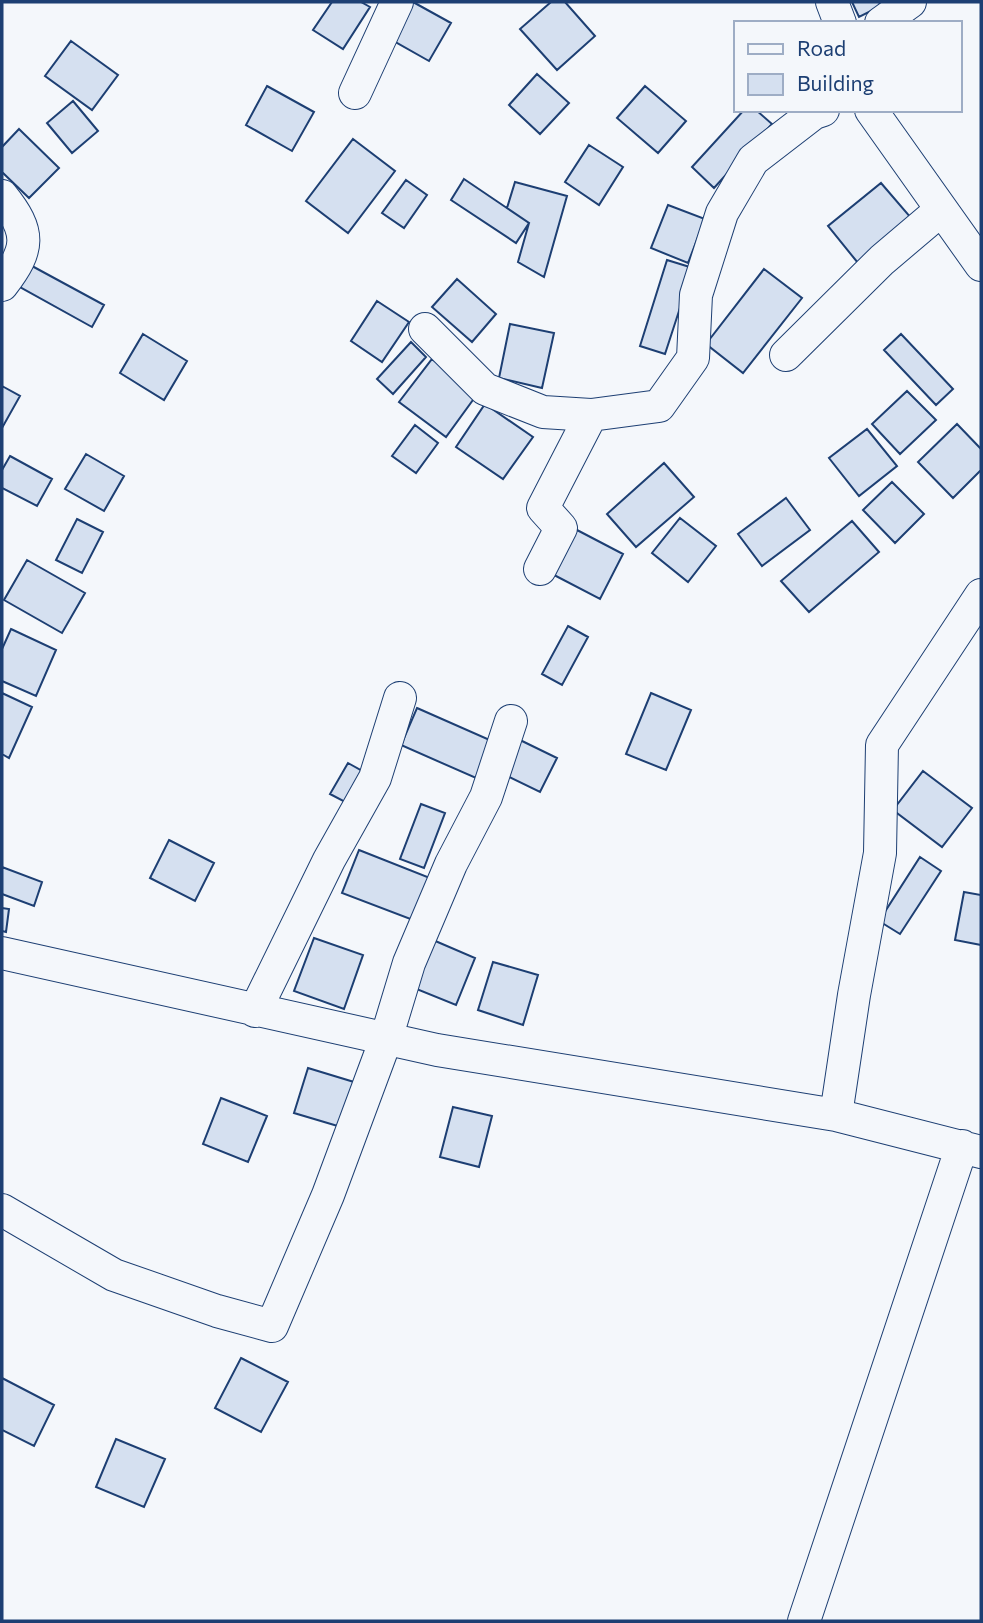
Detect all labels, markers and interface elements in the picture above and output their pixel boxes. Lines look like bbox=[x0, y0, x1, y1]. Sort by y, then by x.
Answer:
legend bbox=[734, 21, 962, 112]
text: Road bbox=[797, 35, 846, 60]
text: Building bbox=[797, 70, 874, 95]

